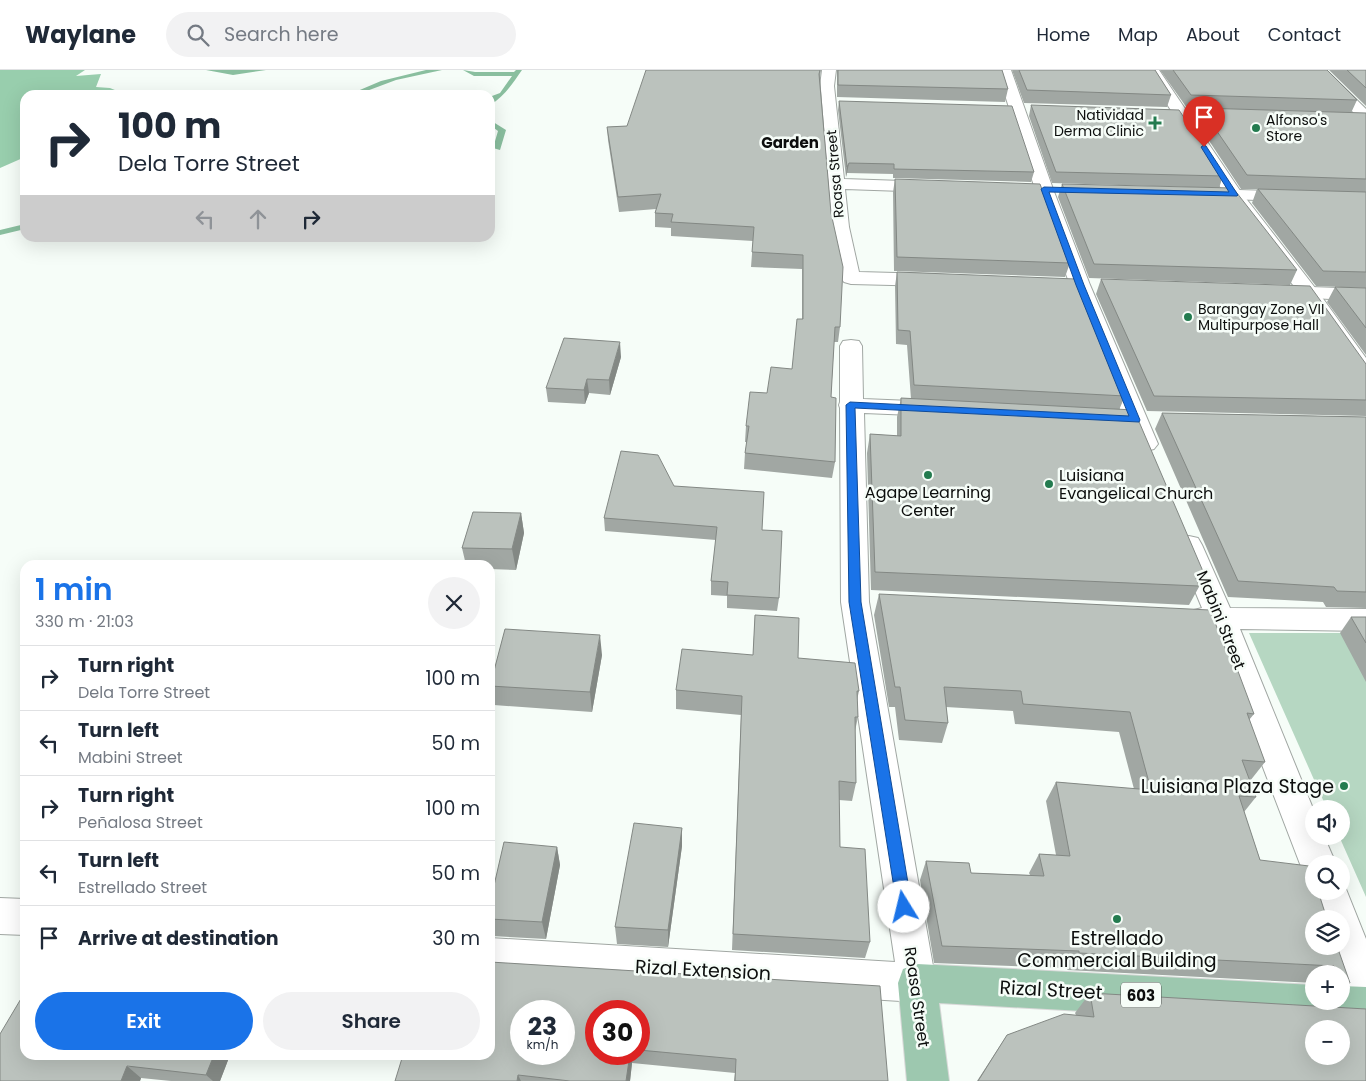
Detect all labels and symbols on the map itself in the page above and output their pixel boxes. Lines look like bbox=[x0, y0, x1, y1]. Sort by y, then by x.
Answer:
pin bbox=[1183, 96, 1225, 147]
place label: Natividad Derma Clinic bbox=[1054, 105, 1144, 141]
place label: Alfonso's Store bbox=[1266, 110, 1327, 146]
marker: Natividad Derma Clinic bbox=[1148, 116, 1162, 130]
marker: Alfonso's Store bbox=[1250, 122, 1262, 134]
street label: Roasa Street bbox=[821, 129, 849, 219]
district label: Garden bbox=[761, 132, 819, 153]
place label: Barangay Zone VII Multipurpose Hall bbox=[1198, 299, 1325, 335]
marker: Barangay Zone VII Multipurpose Hall bbox=[1182, 311, 1194, 323]
place label: Luisiana Evangelical Church bbox=[1059, 464, 1213, 505]
marker: Agape Learning Center bbox=[922, 469, 934, 481]
marker: Luisiana Evangelical Church bbox=[1043, 478, 1055, 490]
place label: Agape Learning Center bbox=[865, 481, 991, 522]
street label: Mabini Street bbox=[1191, 567, 1251, 673]
place label: Luisiana Plaza Stage bbox=[1141, 773, 1334, 800]
marker: Luisiana Plaza Stage bbox=[1338, 780, 1350, 792]
position arrow bbox=[877, 880, 929, 932]
marker: Estrellado Commercial Building bbox=[1111, 913, 1123, 925]
place label: Estrellado Commercial Building bbox=[1017, 925, 1217, 974]
street label: Roasa Street bbox=[899, 945, 935, 1049]
street label: Rizal Extension bbox=[634, 953, 772, 987]
street label: Rizal Street bbox=[999, 974, 1103, 1006]
road number: 603 bbox=[1121, 982, 1161, 1008]
speed limit sign: 30 bbox=[585, 1000, 650, 1065]

